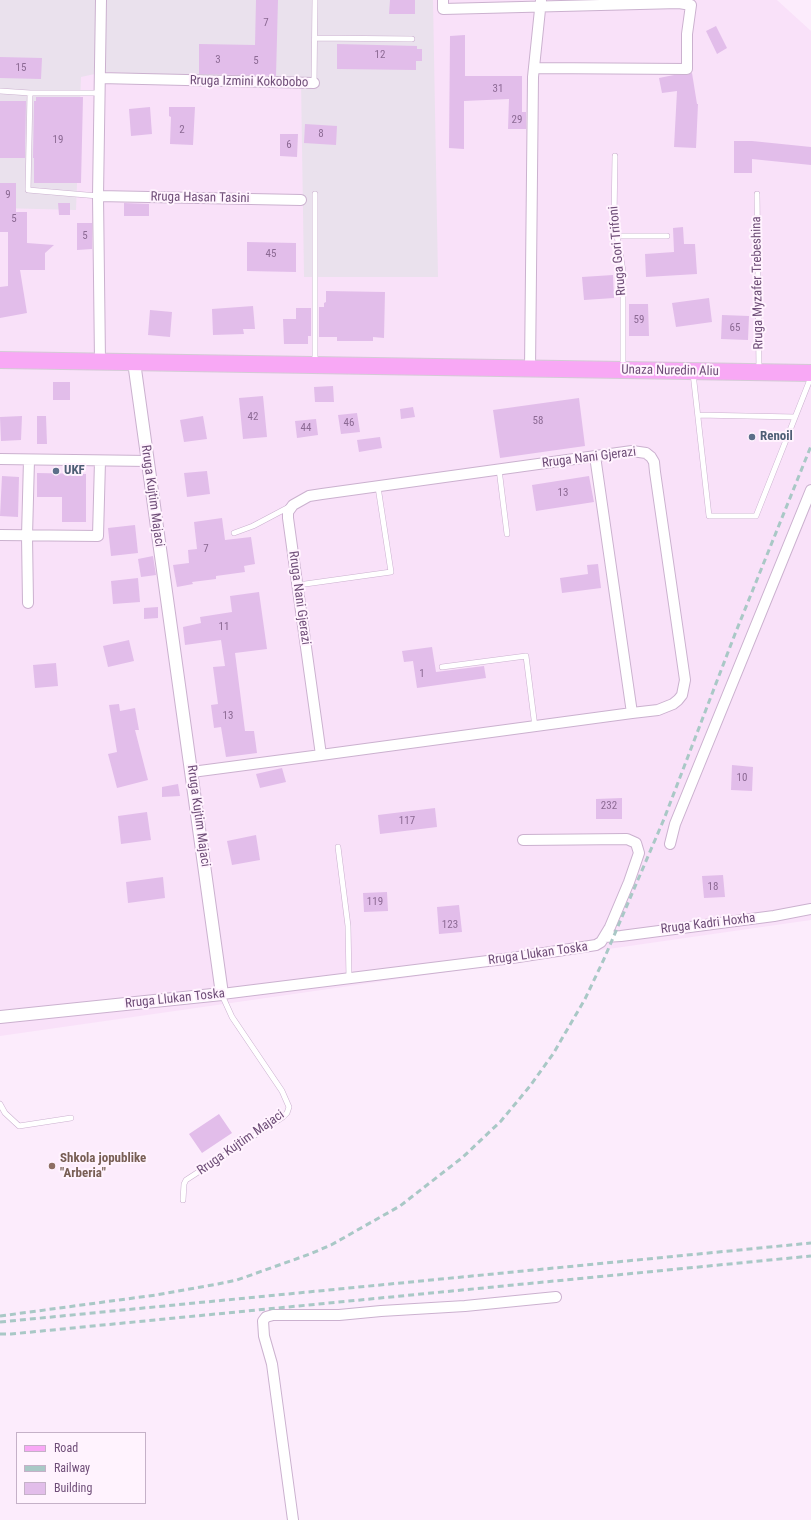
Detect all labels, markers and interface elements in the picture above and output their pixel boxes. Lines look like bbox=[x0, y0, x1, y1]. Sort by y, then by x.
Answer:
house number: 7 bbox=[263, 16, 269, 30]
house number: 12 bbox=[375, 48, 385, 62]
house number: 3 bbox=[215, 53, 221, 67]
house number: 5 bbox=[253, 54, 259, 68]
house number: 15 bbox=[16, 61, 26, 75]
street label: Rruga Izmini Kokobobo bbox=[190, 73, 308, 91]
house number: 31 bbox=[493, 82, 503, 96]
house number: 29 bbox=[512, 113, 522, 127]
house number: 2 bbox=[179, 123, 185, 137]
house number: 8 bbox=[318, 127, 324, 141]
house number: 19 bbox=[53, 133, 63, 147]
house number: 6 bbox=[286, 138, 292, 152]
house number: 9 bbox=[5, 188, 11, 202]
street label: Rruga Hasan Tasini bbox=[150, 189, 250, 207]
street label: Rruga Gori Trifoni bbox=[606, 205, 630, 297]
house number: 5 bbox=[11, 212, 17, 226]
street label: Rruga Myzafer Trebeshina bbox=[749, 216, 767, 350]
house number: 5 bbox=[82, 229, 88, 243]
house number: 45 bbox=[266, 247, 276, 261]
house number: 59 bbox=[634, 313, 644, 327]
house number: 65 bbox=[730, 321, 740, 335]
street label: Unaza Nuredin Aliu bbox=[621, 362, 719, 380]
house number: 42 bbox=[248, 410, 258, 424]
house number: 58 bbox=[533, 414, 543, 428]
house number: 46 bbox=[344, 416, 354, 430]
house number: 44 bbox=[301, 421, 311, 435]
place label: Renoil bbox=[760, 429, 793, 445]
marker: Renoil bbox=[747, 432, 757, 442]
street label: Rruga Kujtim Majaci bbox=[137, 444, 167, 548]
street label: Rruga Nani Gjerazi bbox=[541, 444, 637, 472]
place label: UKF bbox=[64, 463, 85, 479]
marker: UKF bbox=[51, 466, 61, 476]
house number: 13 bbox=[558, 486, 568, 500]
house number: 7 bbox=[203, 542, 209, 556]
street label: Rruga Nani Gjerazi bbox=[285, 550, 313, 646]
house number: 11 bbox=[219, 620, 229, 634]
house number: 1 bbox=[419, 667, 425, 681]
house number: 13 bbox=[223, 709, 233, 723]
street label: Rruga Kujtim Majaci bbox=[183, 764, 213, 868]
house number: 10 bbox=[737, 771, 747, 785]
house number: 232 bbox=[601, 799, 617, 813]
house number: 117 bbox=[399, 814, 415, 828]
house number: 18 bbox=[708, 880, 718, 894]
house number: 119 bbox=[367, 895, 383, 909]
street label: Rruga Kadri Hoxha bbox=[660, 910, 756, 938]
house number: 123 bbox=[442, 918, 458, 932]
street label: Rruga Llukan Toska bbox=[487, 939, 589, 969]
street label: Rruga Llukan Toska bbox=[124, 986, 226, 1012]
street label: Rruga Kujtim Majaci bbox=[194, 1107, 288, 1179]
place label: Shkola jopublike "Arberia" bbox=[60, 1151, 146, 1182]
marker: Shkola jopublike "Arberia" bbox=[47, 1161, 57, 1171]
legend bbox=[16, 1432, 146, 1504]
text: Road bbox=[54, 1441, 78, 1455]
text: Railway bbox=[54, 1461, 90, 1475]
text: Building bbox=[54, 1481, 92, 1495]

